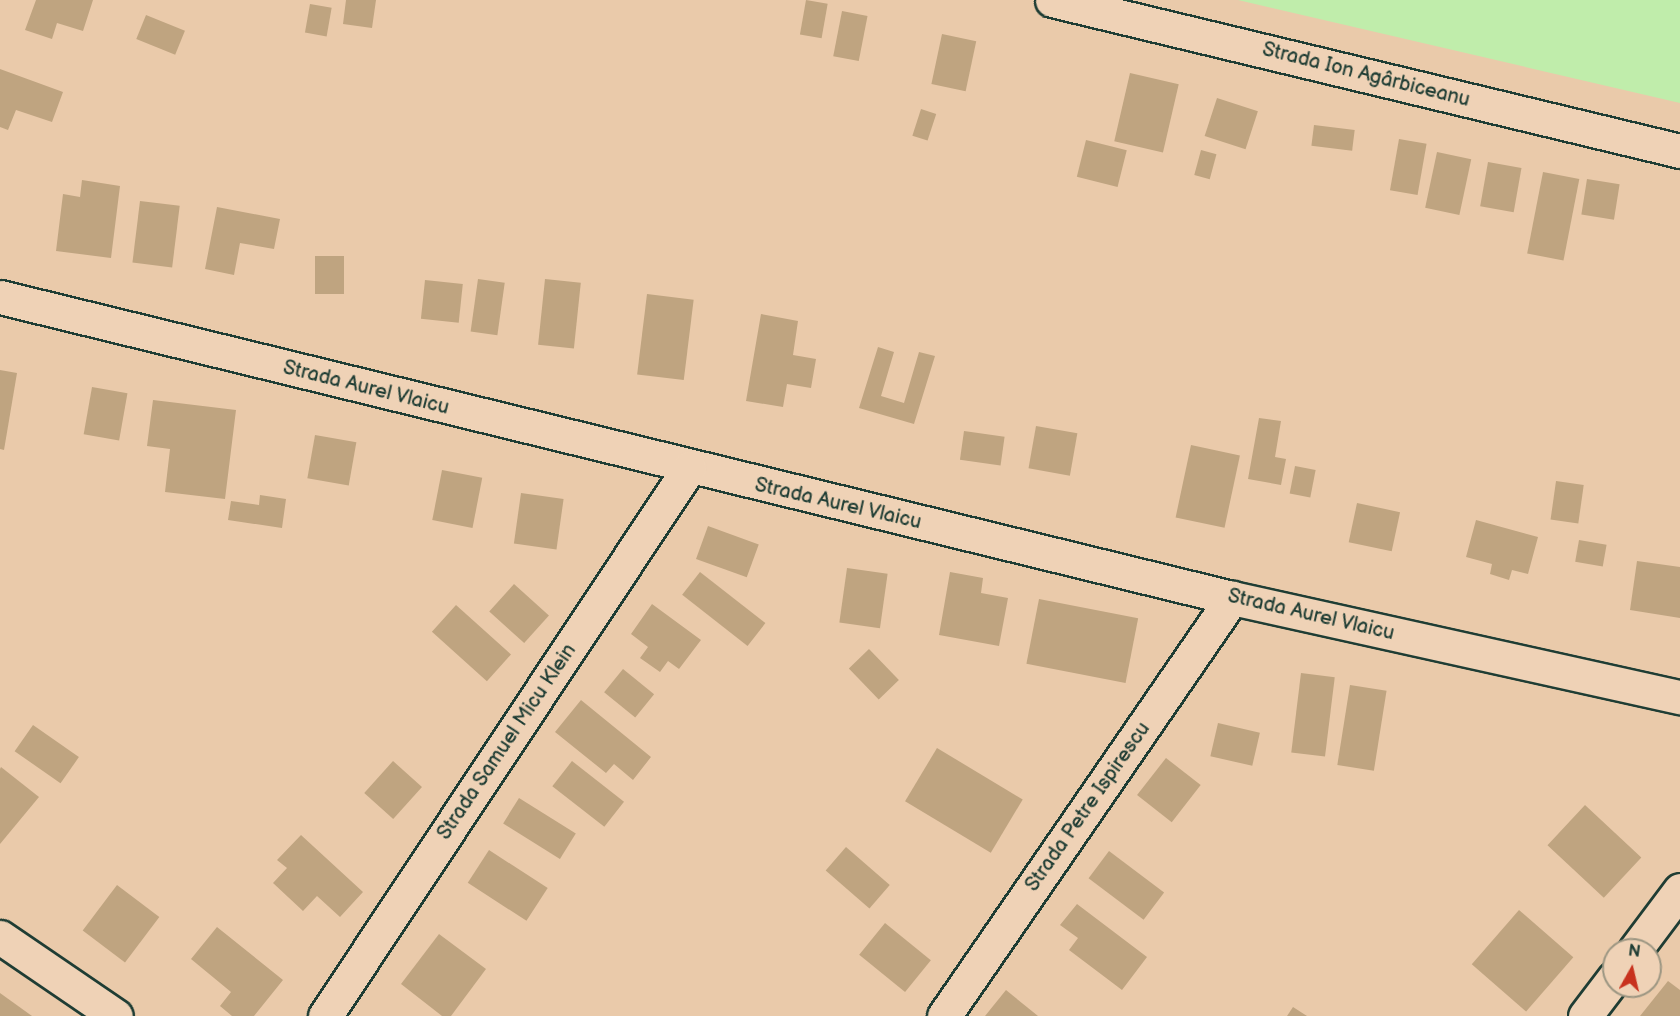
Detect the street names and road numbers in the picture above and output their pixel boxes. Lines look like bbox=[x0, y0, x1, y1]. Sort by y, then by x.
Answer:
street label: Strada Ion Agârbiceanu bbox=[1260, 38, 1472, 112]
street label: Strada Aurel Vlaicu bbox=[280, 356, 452, 420]
street label: Strada Aurel Vlaicu bbox=[752, 473, 924, 535]
street label: Strada Aurel Vlaicu bbox=[1225, 584, 1397, 646]
street label: Strada Samuel Micu Klein bbox=[432, 639, 582, 845]
street label: Strada Petre Ispirescu bbox=[1020, 718, 1156, 896]

